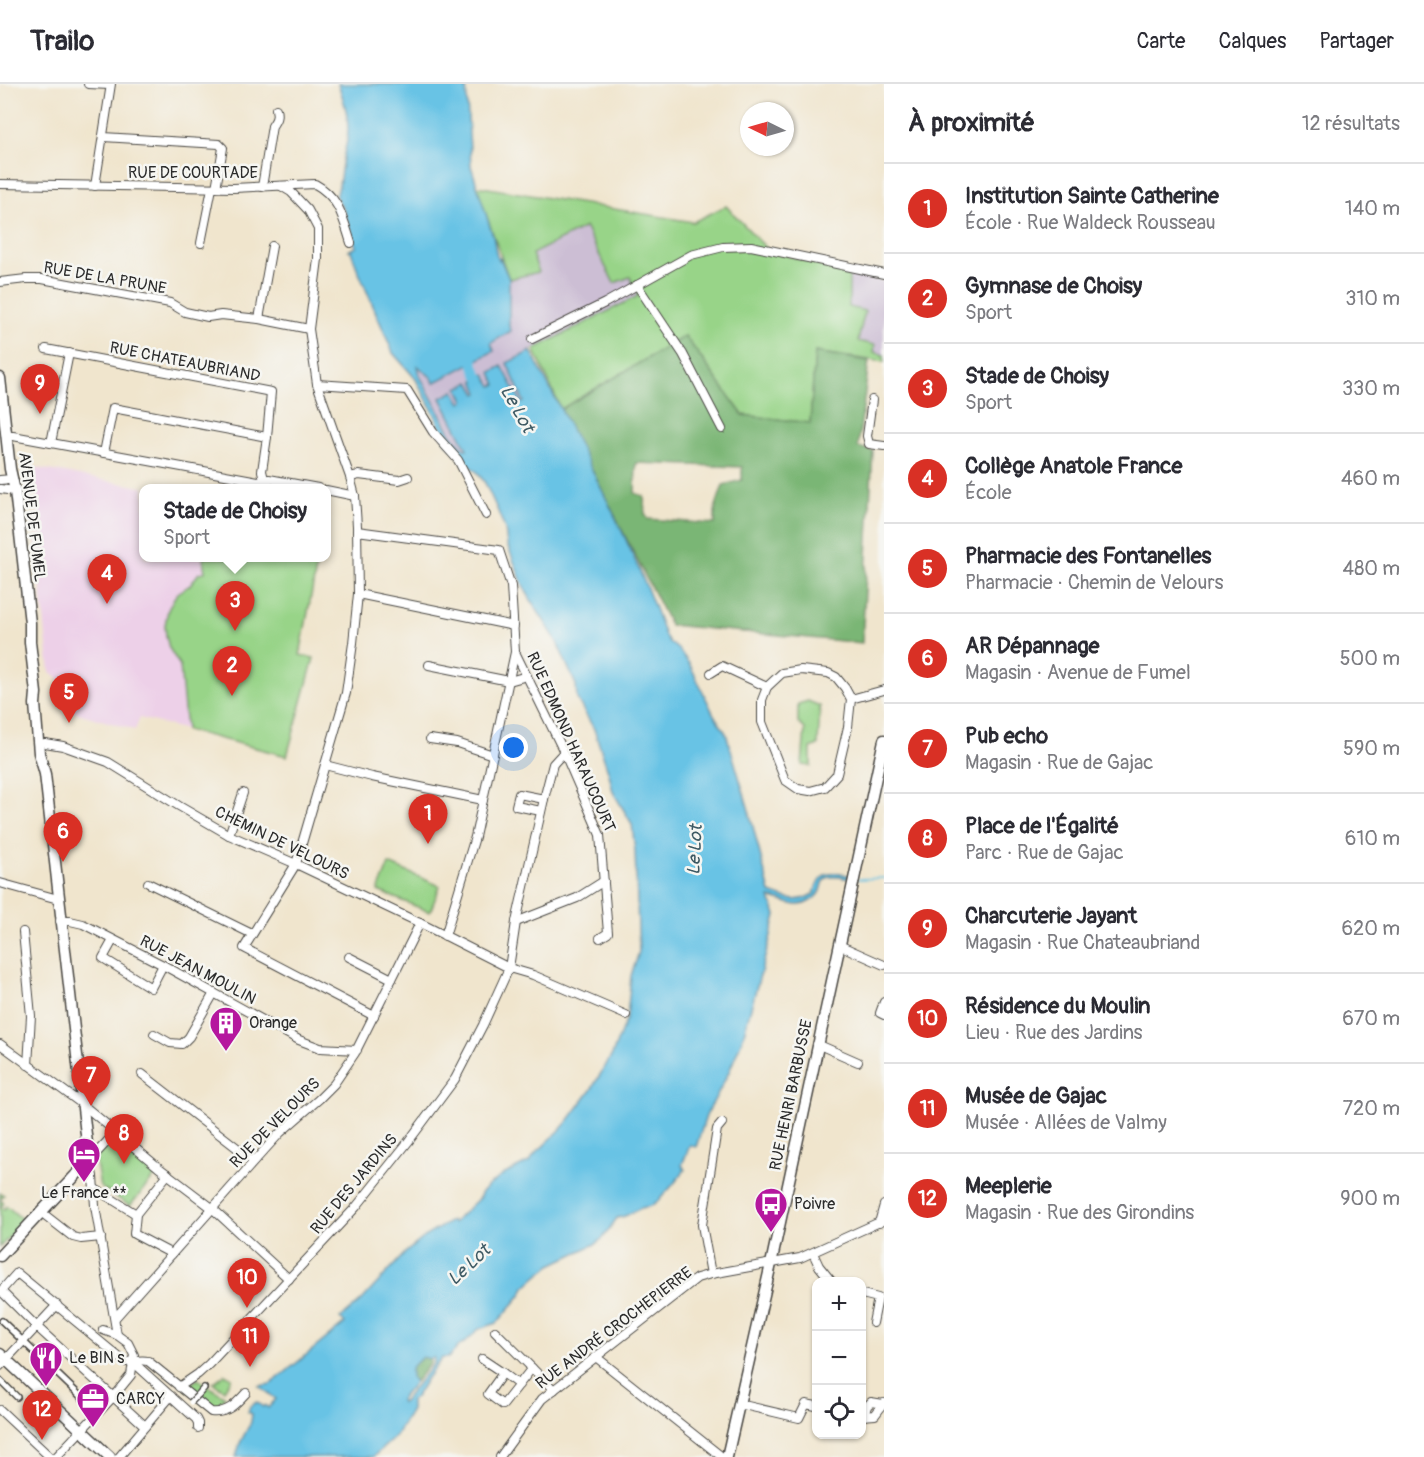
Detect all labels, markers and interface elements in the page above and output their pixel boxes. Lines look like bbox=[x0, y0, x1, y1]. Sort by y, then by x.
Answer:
text: Trailo bbox=[30, 24, 94, 59]
text: Carte bbox=[1136, 28, 1185, 55]
text: Calques bbox=[1218, 28, 1286, 55]
text: Partager bbox=[1319, 28, 1394, 55]
north arrow bbox=[740, 102, 794, 156]
text: À proximité bbox=[908, 107, 1035, 139]
text: 12 résultats bbox=[1302, 111, 1400, 136]
street label: RUE DE COURTADE bbox=[128, 163, 258, 183]
text: Institution Sainte Catherine bbox=[965, 182, 1219, 210]
text: 1 bbox=[924, 196, 931, 221]
text: 140 m bbox=[1345, 196, 1400, 221]
text: École · Rue Waldeck Rousseau bbox=[965, 210, 1216, 235]
street label: RUE DE LA PRUNE bbox=[42, 257, 168, 299]
text: Gymnase de Choisy bbox=[965, 272, 1142, 300]
text: 2 bbox=[922, 286, 933, 311]
text: 310 m bbox=[1345, 286, 1400, 311]
text: Sport bbox=[965, 300, 1012, 325]
street label: RUE CHATEAUBRIAND bbox=[108, 338, 262, 386]
text: Stade de Choisy bbox=[965, 362, 1109, 390]
pin: 9 bbox=[20, 364, 60, 414]
text: 3 bbox=[922, 376, 933, 401]
text: 330 m bbox=[1342, 376, 1400, 401]
water label: Le Lot bbox=[495, 382, 540, 438]
text: Sport bbox=[965, 390, 1012, 415]
street label: AVENUE DE FUMEL bbox=[14, 451, 50, 583]
text: Collège Anatole France bbox=[965, 452, 1182, 480]
text: 4 bbox=[922, 466, 933, 491]
text: 460 m bbox=[1341, 466, 1400, 491]
text: École bbox=[965, 480, 1012, 505]
popup bbox=[139, 484, 331, 562]
text: Stade de Choisy bbox=[163, 497, 307, 525]
text: Sport bbox=[163, 525, 210, 550]
text: Pharmacie des Fontanelles bbox=[965, 542, 1211, 570]
pin: 4 bbox=[88, 554, 126, 604]
text: 5 bbox=[922, 556, 933, 581]
text: 480 m bbox=[1343, 556, 1400, 581]
text: Pharmacie · Chemin de Velours bbox=[965, 570, 1223, 595]
pin: 3 bbox=[216, 582, 254, 631]
text: AR Dépannage bbox=[965, 632, 1099, 660]
pin: 2 bbox=[212, 646, 252, 696]
text: 6 bbox=[922, 646, 933, 671]
text: 500 m bbox=[1340, 646, 1400, 671]
street label: RUE EDMOND HARAUCOURT bbox=[522, 649, 620, 835]
text: Magasin · Avenue de Fumel bbox=[965, 660, 1191, 685]
pin: 5 bbox=[50, 674, 88, 723]
text: Pub echo bbox=[965, 722, 1048, 750]
your location bbox=[499, 733, 528, 762]
text: 7 bbox=[922, 736, 933, 761]
text: 590 m bbox=[1343, 736, 1400, 761]
text: Magasin · Rue de Gajac bbox=[965, 750, 1153, 775]
pin: 1 bbox=[408, 794, 448, 844]
street label: CHEMIN DE VELOURS bbox=[212, 802, 352, 884]
pin: 6 bbox=[44, 812, 82, 862]
text: Place de l'Égalité bbox=[965, 812, 1119, 840]
water label: Le Lot bbox=[682, 823, 708, 876]
text: 8 bbox=[922, 826, 933, 851]
text: 610 m bbox=[1345, 826, 1400, 851]
text: Parc · Rue de Gajac bbox=[965, 840, 1124, 865]
text: Charcuterie Jayant bbox=[965, 902, 1137, 930]
text: 9 bbox=[922, 916, 933, 941]
text: 620 m bbox=[1341, 916, 1400, 941]
text: Magasin · Rue Chateaubriand bbox=[965, 930, 1200, 955]
street label: RUE JEAN MOULIN bbox=[136, 931, 260, 1009]
text: Résidence du Moulin bbox=[965, 992, 1151, 1020]
building icon: Orange bbox=[208, 1005, 244, 1052]
text: 10 bbox=[917, 1006, 938, 1031]
text: 670 m bbox=[1342, 1006, 1400, 1031]
place label: Orange bbox=[249, 1013, 297, 1033]
street label: RUE HENRI BARBUSSE bbox=[765, 1018, 817, 1172]
text: Lieu · Rue des Jardins bbox=[965, 1020, 1143, 1045]
pin: 7 bbox=[72, 1056, 110, 1106]
street label: RUE DE VELOURS bbox=[226, 1074, 324, 1172]
text: Musée de Gajac bbox=[965, 1082, 1107, 1110]
text: 11 bbox=[920, 1096, 935, 1121]
text: 720 m bbox=[1342, 1096, 1400, 1121]
text: Musée · Allées de Valmy bbox=[965, 1110, 1167, 1135]
pin: 8 bbox=[104, 1114, 144, 1164]
street label: RUE DES JARDINS bbox=[306, 1130, 402, 1238]
hotel icon: Le France ** bbox=[66, 1136, 102, 1183]
text: Meeplerie bbox=[965, 1172, 1052, 1200]
place label: Le France ** bbox=[41, 1183, 127, 1203]
bus stop icon: Poivre bbox=[753, 1186, 789, 1233]
text: 12 bbox=[918, 1186, 937, 1211]
text: 900 m bbox=[1340, 1186, 1400, 1211]
place label: Poivre bbox=[794, 1194, 835, 1214]
text: Magasin · Rue des Girondins bbox=[965, 1200, 1194, 1225]
water label: Le Lot bbox=[443, 1238, 496, 1290]
pin: 10 bbox=[228, 1258, 266, 1308]
street label: RUE ANDRÉ CROCHEPIERRE bbox=[532, 1263, 696, 1393]
map controls bbox=[812, 1277, 866, 1439]
button: + bbox=[812, 1277, 866, 1331]
pin: 11 bbox=[230, 1318, 270, 1367]
button: − bbox=[812, 1331, 866, 1385]
restaurant icon: Le BIN s bbox=[28, 1340, 64, 1387]
place label: Le BIN s bbox=[69, 1348, 124, 1368]
office icon: CARCY bbox=[75, 1381, 111, 1428]
button: locate bbox=[812, 1385, 866, 1439]
place label: CARCY bbox=[116, 1389, 165, 1409]
pin: 12 bbox=[22, 1390, 62, 1440]

